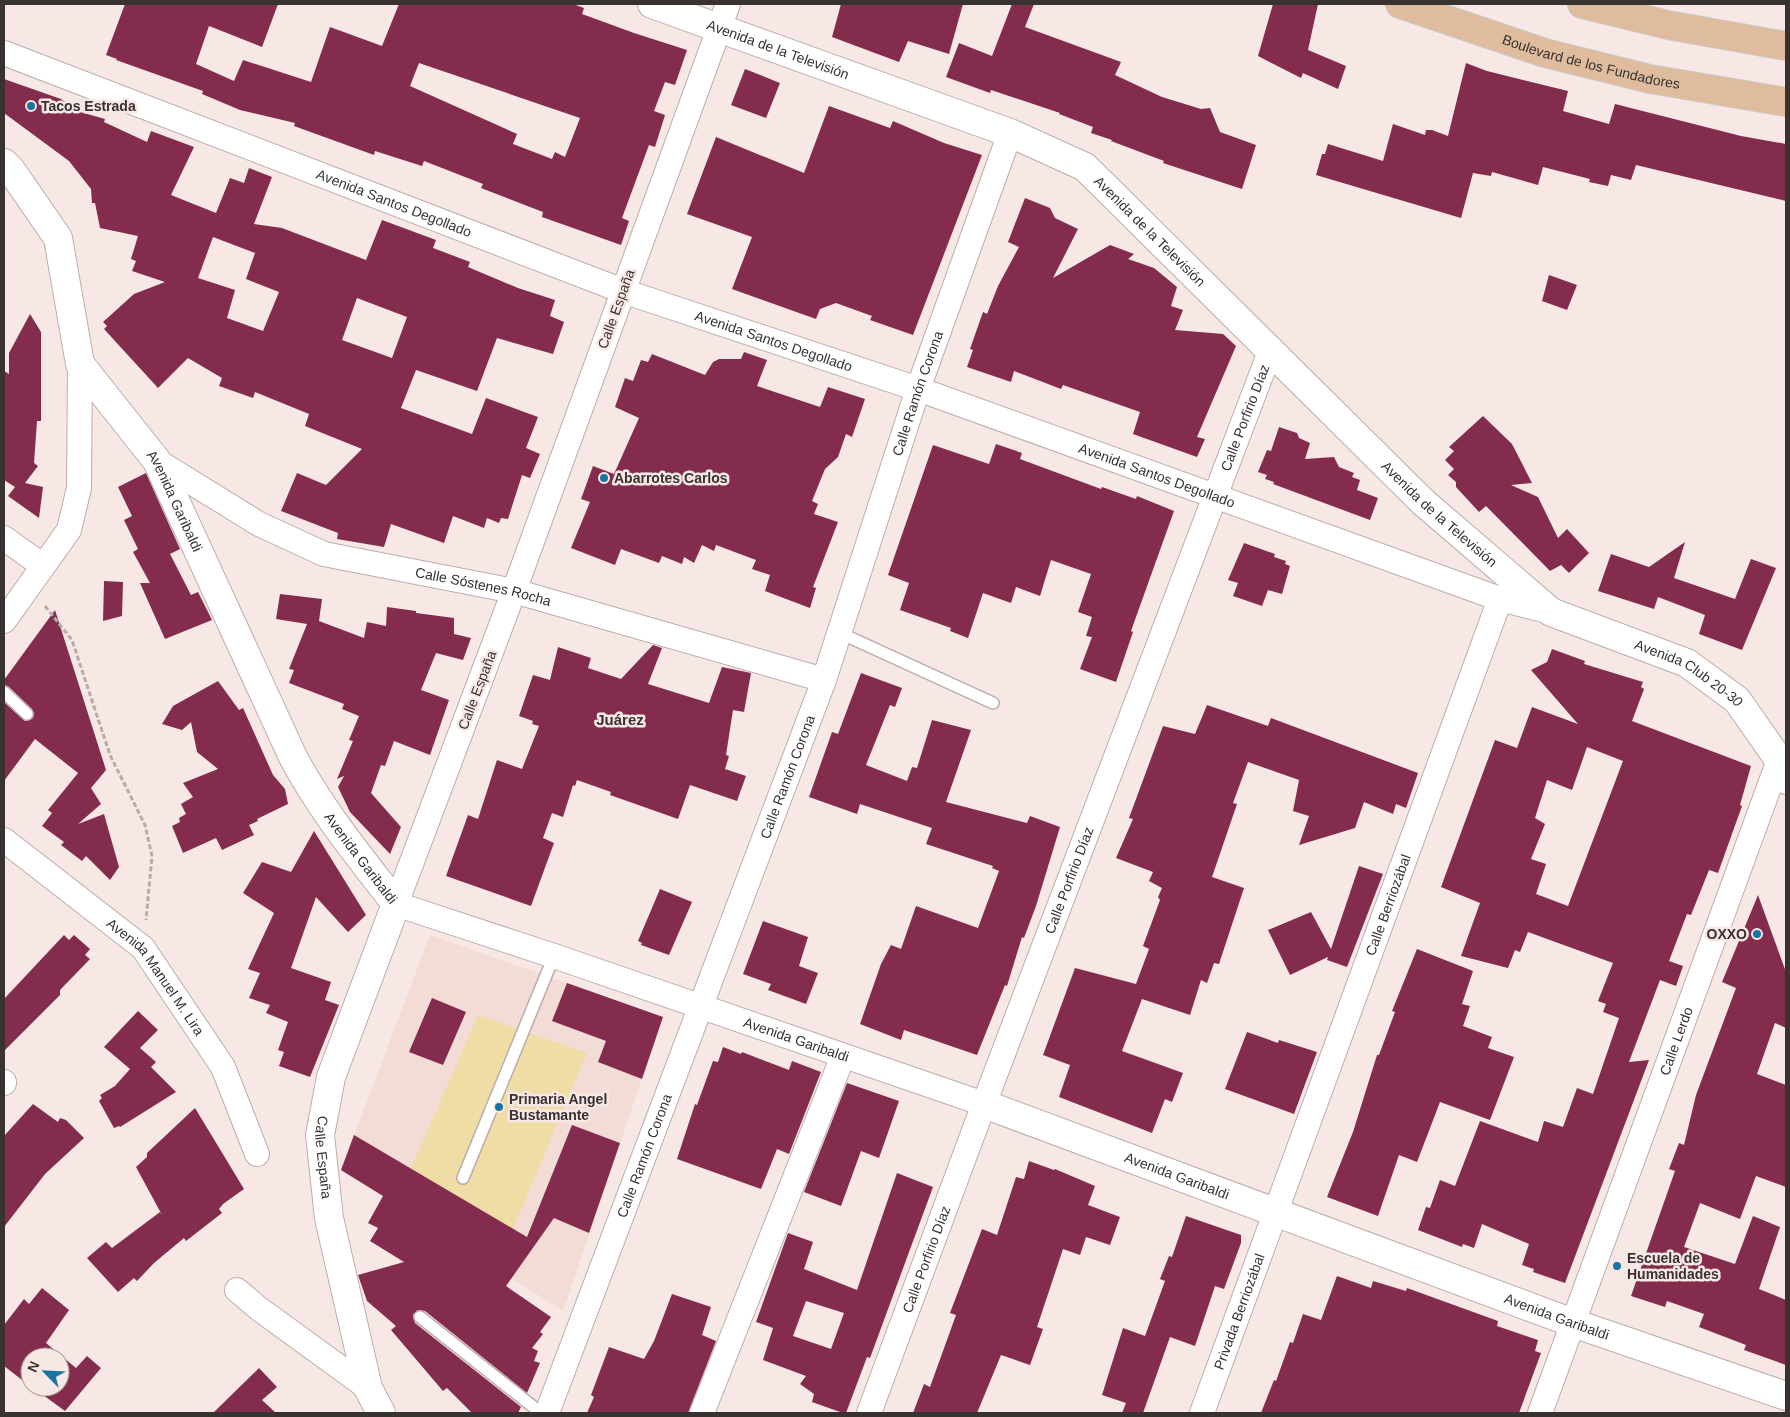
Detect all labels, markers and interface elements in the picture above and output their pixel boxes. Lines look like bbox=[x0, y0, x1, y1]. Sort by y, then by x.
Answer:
street label: Avenida de la Televisión bbox=[705, 16, 851, 82]
street label: Boulevard de los Fundadores bbox=[1500, 31, 1681, 92]
place label: Tacos Estrada bbox=[41, 98, 136, 114]
marker: Tacos Estrada bbox=[25, 100, 37, 112]
street label: Avenida Santos Degollado bbox=[314, 166, 474, 240]
street label: Avenida de la Televisión bbox=[1091, 173, 1209, 290]
street label: Calle España bbox=[594, 267, 638, 351]
street label: Avenida Santos Degollado bbox=[693, 307, 855, 375]
street label: Calle Ramón Corona bbox=[889, 329, 946, 458]
street label: Calle Porfirio Díaz bbox=[1217, 362, 1272, 473]
street label: Avenida Santos Degollado bbox=[1077, 440, 1237, 511]
street label: Avenida Garibaldi bbox=[144, 447, 206, 554]
street label: Avenida de la Televisión bbox=[1379, 458, 1500, 570]
place label: Abarrotes Carlos bbox=[614, 470, 728, 486]
marker: Abarrotes Carlos bbox=[598, 472, 610, 484]
street label: Calle Sóstenes Rocha bbox=[414, 564, 553, 609]
street label: Avenida Club 20-30 bbox=[1632, 636, 1747, 709]
street label: Calle España bbox=[455, 648, 499, 732]
district label: Juárez bbox=[596, 711, 644, 728]
street label: Calle Ramón Corona bbox=[757, 713, 818, 841]
street label: Avenida Garibaldi bbox=[321, 809, 401, 907]
street label: Calle Porfirio Díaz bbox=[1041, 825, 1097, 936]
street label: Calle Berriozábal bbox=[1362, 852, 1414, 958]
street label: Avenida Manuel M. Lira bbox=[104, 915, 207, 1039]
place label: OXXO bbox=[1707, 926, 1747, 942]
marker: OXXO bbox=[1751, 928, 1763, 940]
street label: Calle Lerdo bbox=[1656, 1005, 1696, 1078]
street label: Avenida Garibaldi bbox=[742, 1014, 851, 1065]
place label: Primaria Angel Bustamante bbox=[509, 1091, 607, 1123]
street label: Calle Ramón Corona bbox=[614, 1092, 675, 1220]
marker: Primaria Angel Bustamante bbox=[493, 1101, 505, 1113]
street label: Calle España bbox=[312, 1115, 335, 1200]
street label: Avenida Garibaldi bbox=[1123, 1149, 1232, 1203]
street label: Calle Porfirio Díaz bbox=[899, 1204, 953, 1315]
place label: Escuela de Humanidades bbox=[1627, 1250, 1719, 1282]
street label: Privada Berriozábal bbox=[1211, 1251, 1268, 1372]
marker: Escuela de Humanidades bbox=[1611, 1260, 1623, 1272]
street label: Avenida Garibaldi bbox=[1502, 1290, 1611, 1343]
north arrow bbox=[20, 1347, 70, 1397]
text: N bbox=[24, 1359, 42, 1375]

